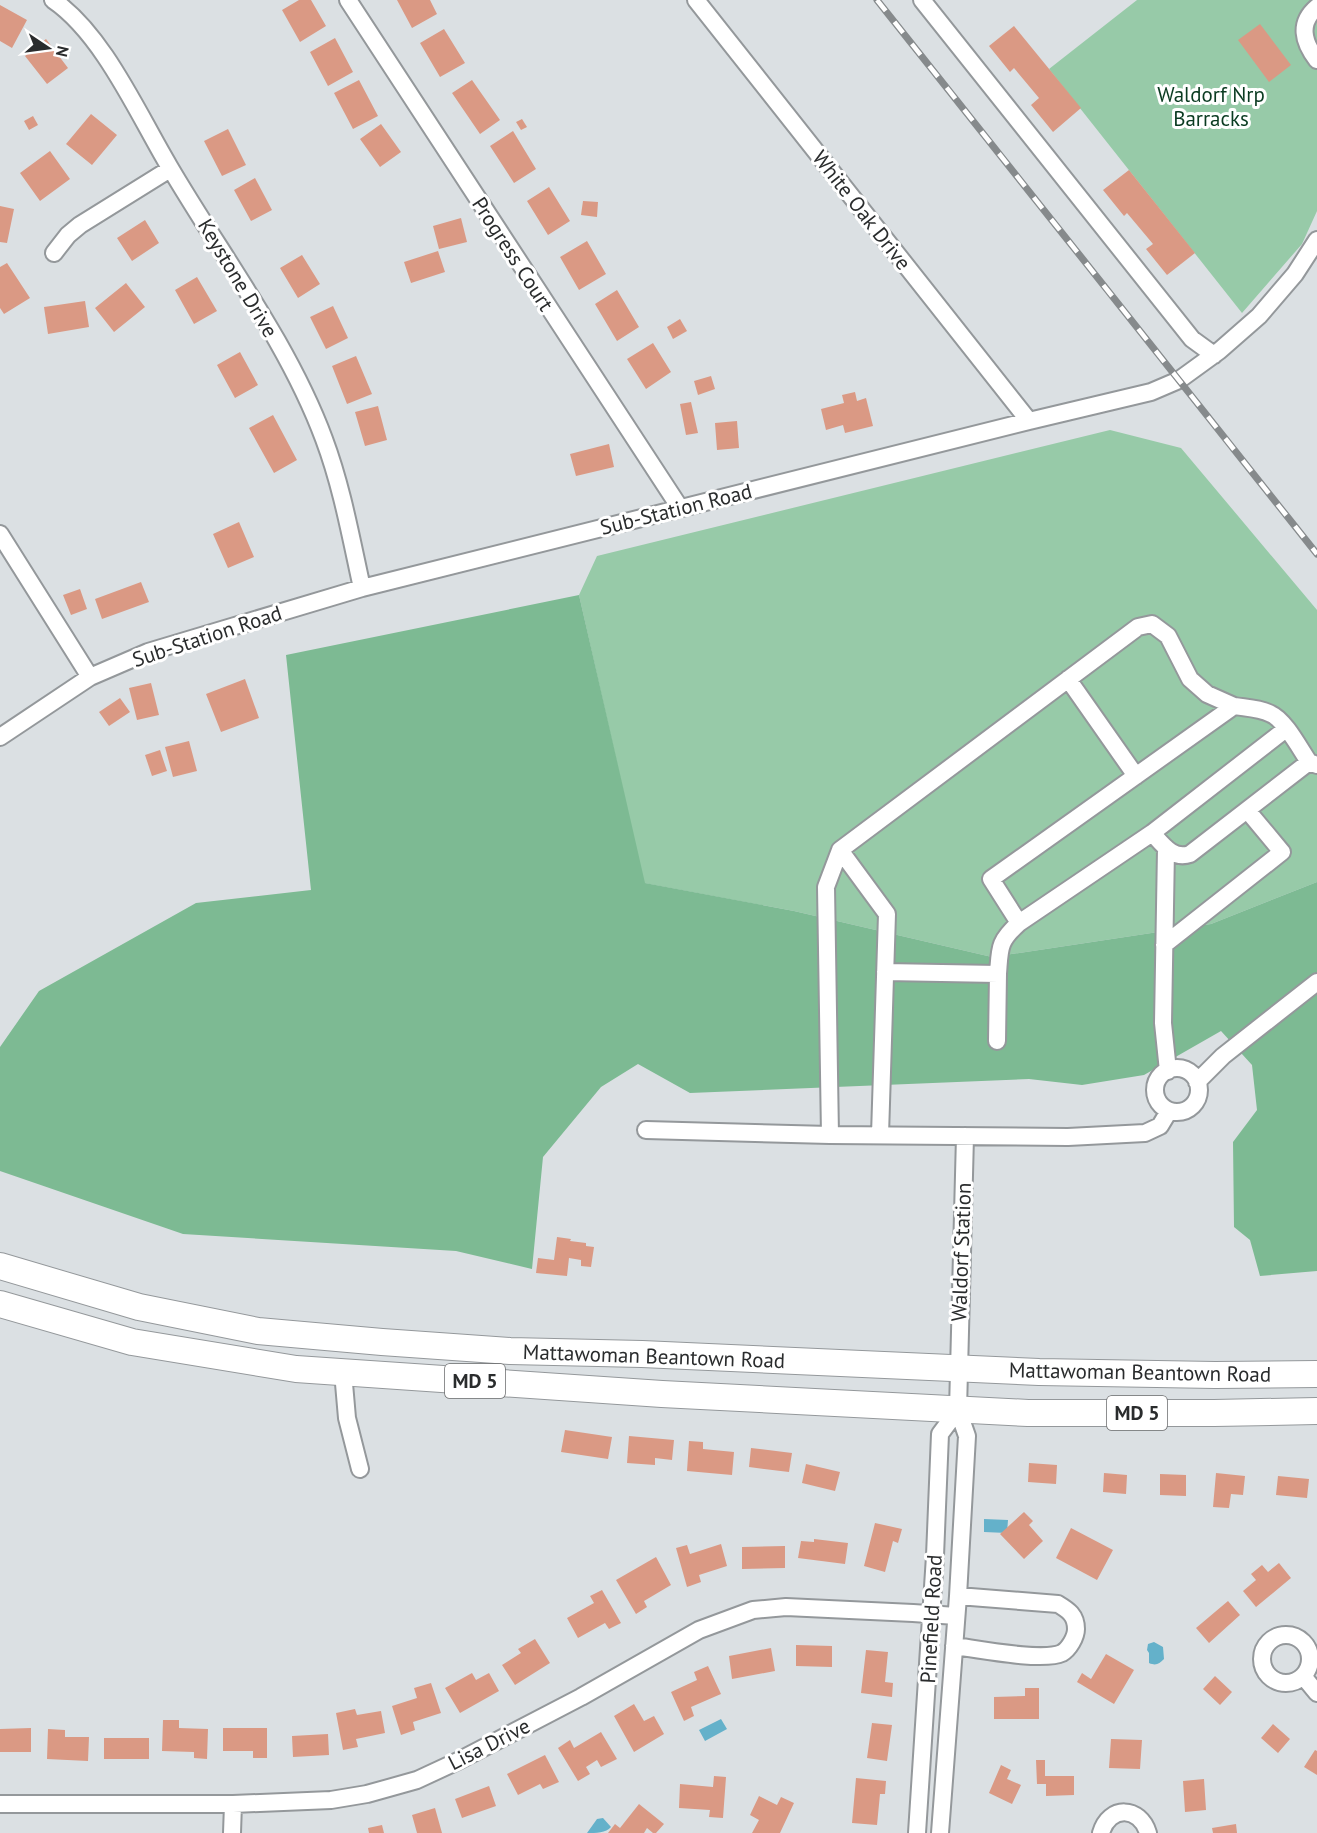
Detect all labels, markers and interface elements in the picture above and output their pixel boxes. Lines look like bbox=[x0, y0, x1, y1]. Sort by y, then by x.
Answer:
north arrow bbox=[18, 18, 78, 78]
text: N bbox=[52, 44, 74, 59]
park label: Waldorf Nrp Barracks bbox=[1157, 81, 1265, 132]
street label: White Oak Drive bbox=[807, 145, 917, 275]
street label: Progress Court bbox=[466, 192, 560, 316]
street label: Keystone Drive bbox=[192, 214, 284, 342]
street label: Sub-Station Road bbox=[597, 477, 755, 541]
street label: Sub-Station Road bbox=[129, 599, 285, 673]
street label: Waldorf Station bbox=[945, 1182, 977, 1322]
street label: Mattawoman Beantown Road bbox=[522, 1338, 786, 1374]
street label: Mattawoman Beantown Road bbox=[1009, 1356, 1271, 1388]
road number: MD 5 bbox=[445, 1364, 505, 1398]
road number: MD 5 bbox=[1107, 1396, 1167, 1430]
street label: Pinefield Road bbox=[914, 1554, 948, 1684]
street label: Lisa Drive bbox=[443, 1712, 535, 1776]

